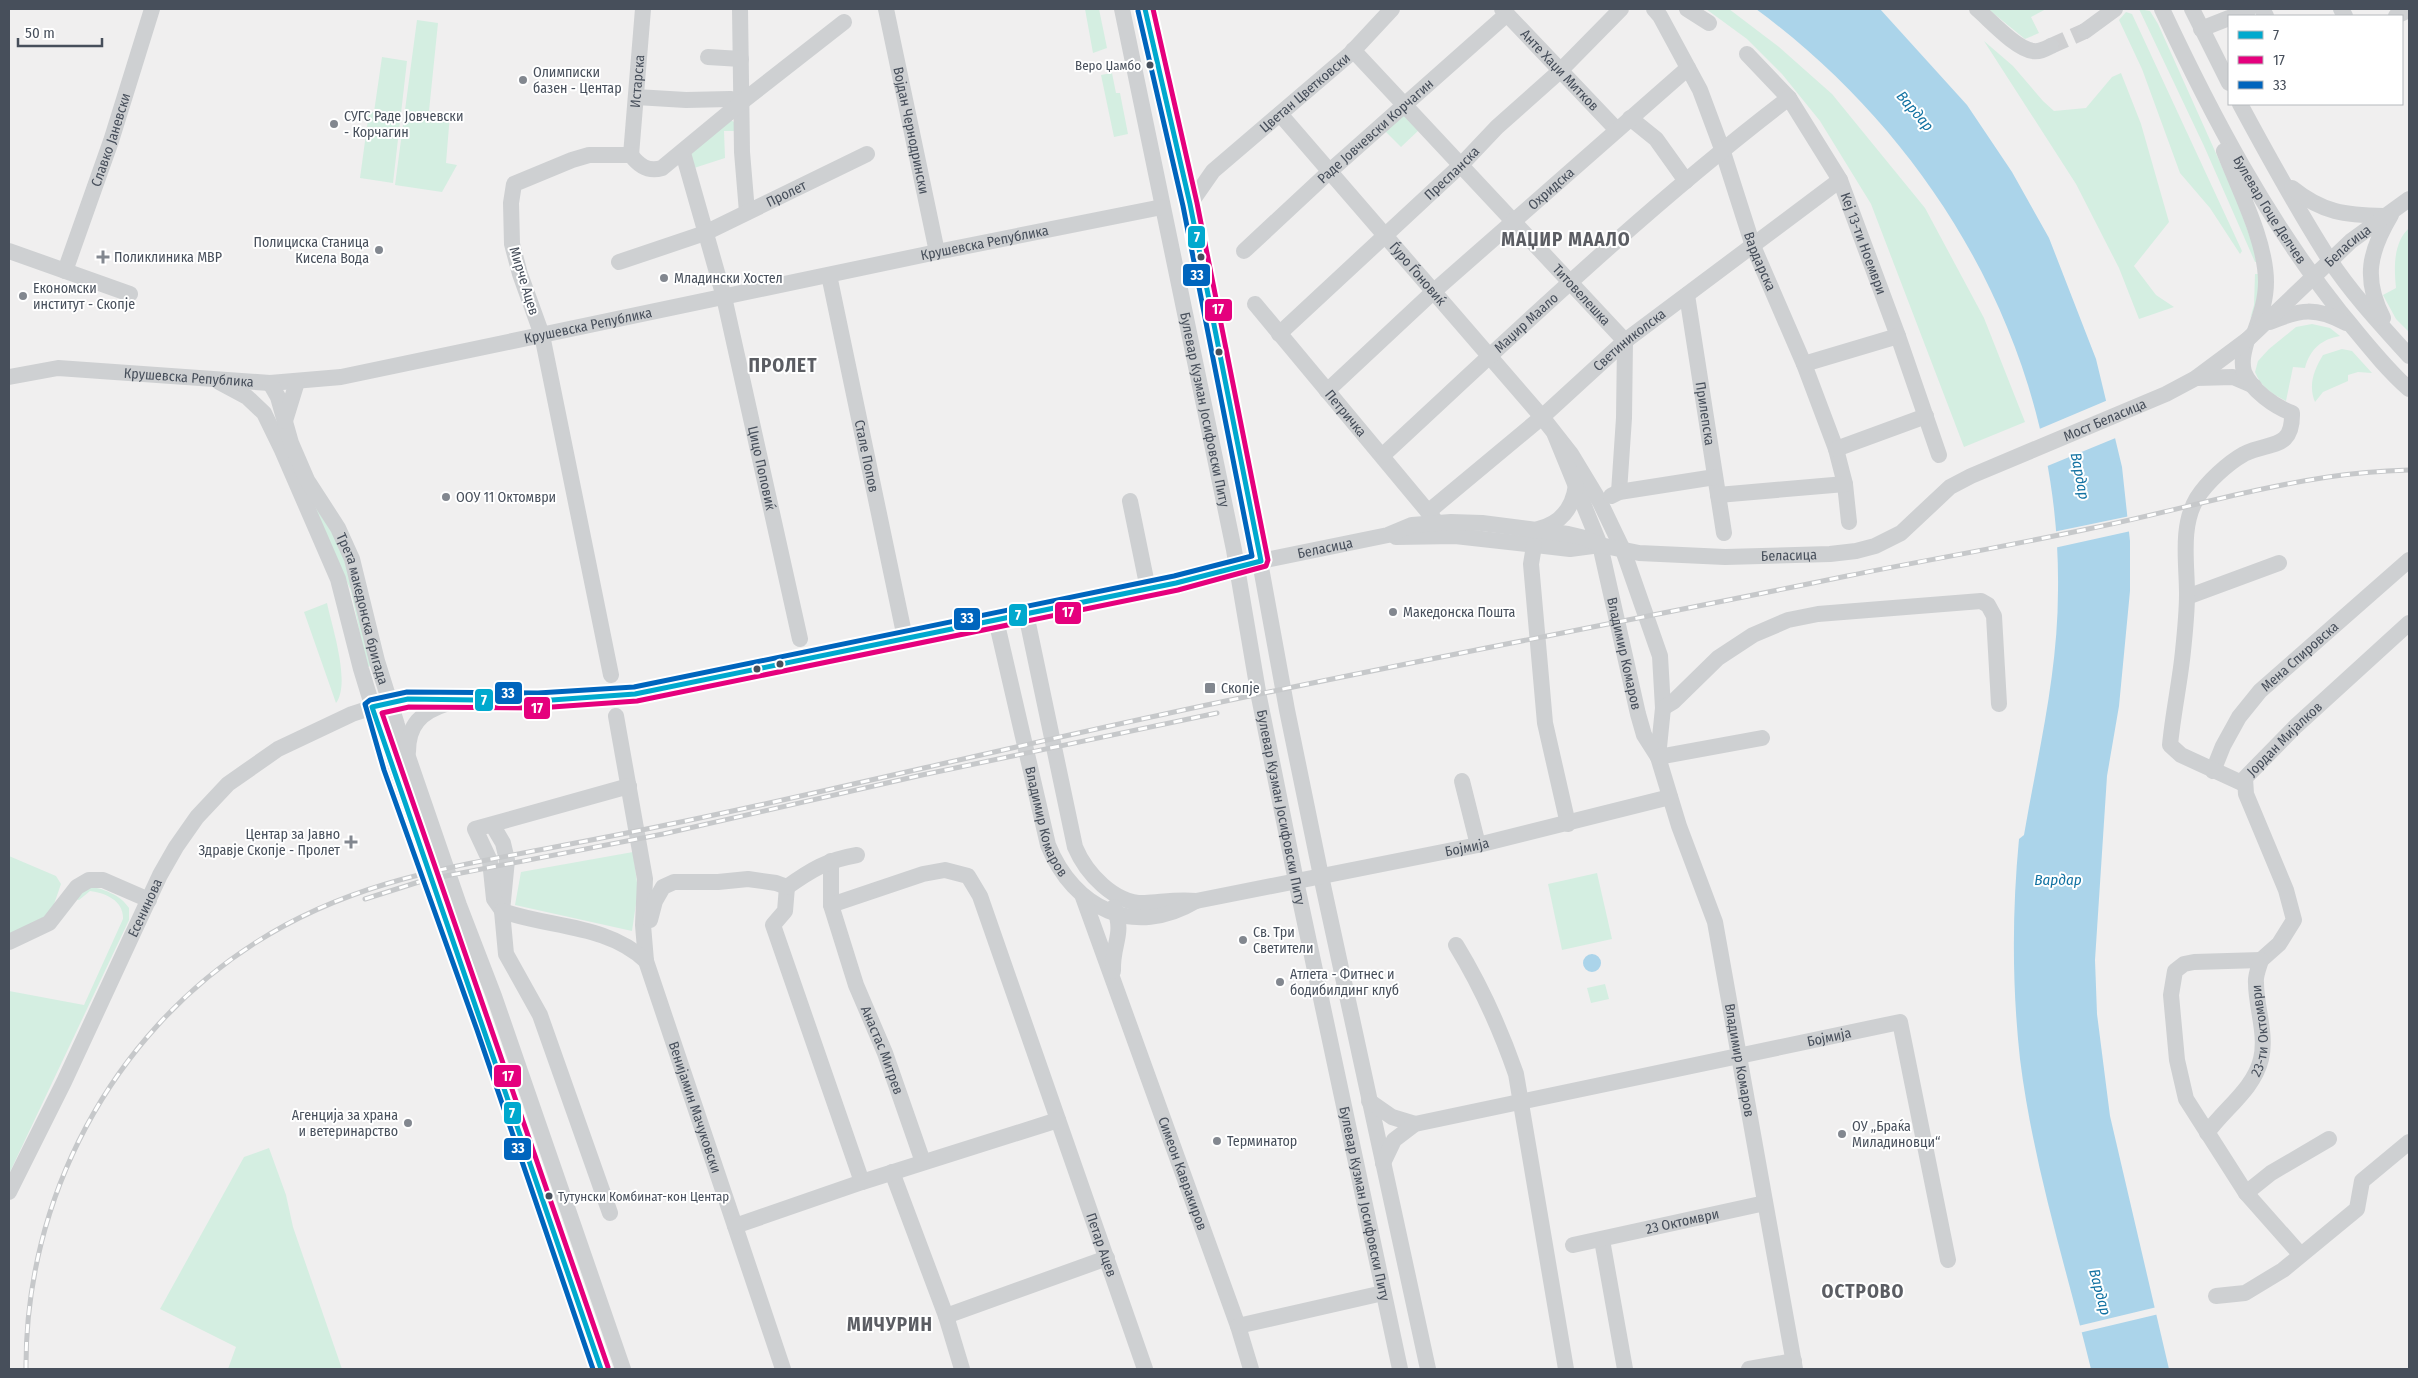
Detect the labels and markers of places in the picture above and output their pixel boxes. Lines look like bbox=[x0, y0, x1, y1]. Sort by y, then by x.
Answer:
place label: Веро Џамбо bbox=[1075, 58, 1141, 73]
marker: Веро Џамбо bbox=[1145, 60, 1155, 70]
place label: Олимписки базен - Центар bbox=[533, 64, 622, 97]
marker: Олимписки базен - Центар bbox=[517, 74, 529, 86]
place label: СУГС Раде Јовчевски - Корчагин bbox=[344, 108, 463, 141]
marker: СУГС Раде Јовчевски - Корчагин bbox=[328, 118, 340, 130]
place label: Полициска Станица Кисела Вода bbox=[254, 234, 369, 267]
marker: Полициска Станица Кисела Вода bbox=[373, 244, 385, 256]
place label: Поликлиника МВР bbox=[114, 249, 222, 266]
marker: Поликлиника МВР bbox=[96, 250, 110, 264]
unlabelled marker bbox=[1196, 252, 1206, 262]
place label: Младински Хостел bbox=[674, 270, 783, 287]
marker: Младински Хостел bbox=[658, 272, 670, 284]
place label: Економски институт - Скопје bbox=[33, 280, 135, 313]
marker: Економски институт - Скопје bbox=[17, 290, 29, 302]
unlabelled marker bbox=[1214, 347, 1224, 357]
place label: ООУ 11 Октомври bbox=[456, 489, 556, 506]
marker: ООУ 11 Октомври bbox=[440, 491, 452, 503]
place label: Македонска Пошта bbox=[1403, 604, 1515, 621]
marker: Македонска Пошта bbox=[1387, 606, 1399, 618]
unlabelled marker bbox=[775, 659, 785, 669]
unlabelled marker bbox=[752, 664, 762, 674]
place label: Скопје bbox=[1221, 680, 1260, 697]
marker: Скопје bbox=[1203, 681, 1217, 695]
place label: Центар за Јавно Здравје Скопје - Пролет bbox=[198, 826, 340, 859]
marker: Центар за Јавно Здравје Скопје - Пролет bbox=[344, 835, 358, 849]
place label: Св. Три Светители bbox=[1253, 924, 1314, 957]
marker: Св. Три Светители bbox=[1237, 934, 1249, 946]
place label: Атлета - Фитнес и бодибилдинг клуб bbox=[1290, 966, 1399, 999]
marker: Атлета - Фитнес и бодибилдинг клуб bbox=[1274, 976, 1286, 988]
place label: Агенција за храна и ветеринарство bbox=[292, 1107, 398, 1140]
marker: Агенција за храна и ветеринарство bbox=[402, 1117, 414, 1129]
place label: ОУ „Браќа Миладиновци“ bbox=[1852, 1118, 1940, 1151]
marker: ОУ „Браќа Миладиновци“ bbox=[1836, 1128, 1848, 1140]
place label: Терминатор bbox=[1227, 1133, 1297, 1150]
marker: Терминатор bbox=[1211, 1135, 1223, 1147]
place label: Тутунски Комбинат-кон Центар bbox=[558, 1189, 729, 1204]
marker: Тутунски Комбинат-кон Центар bbox=[544, 1191, 554, 1201]

